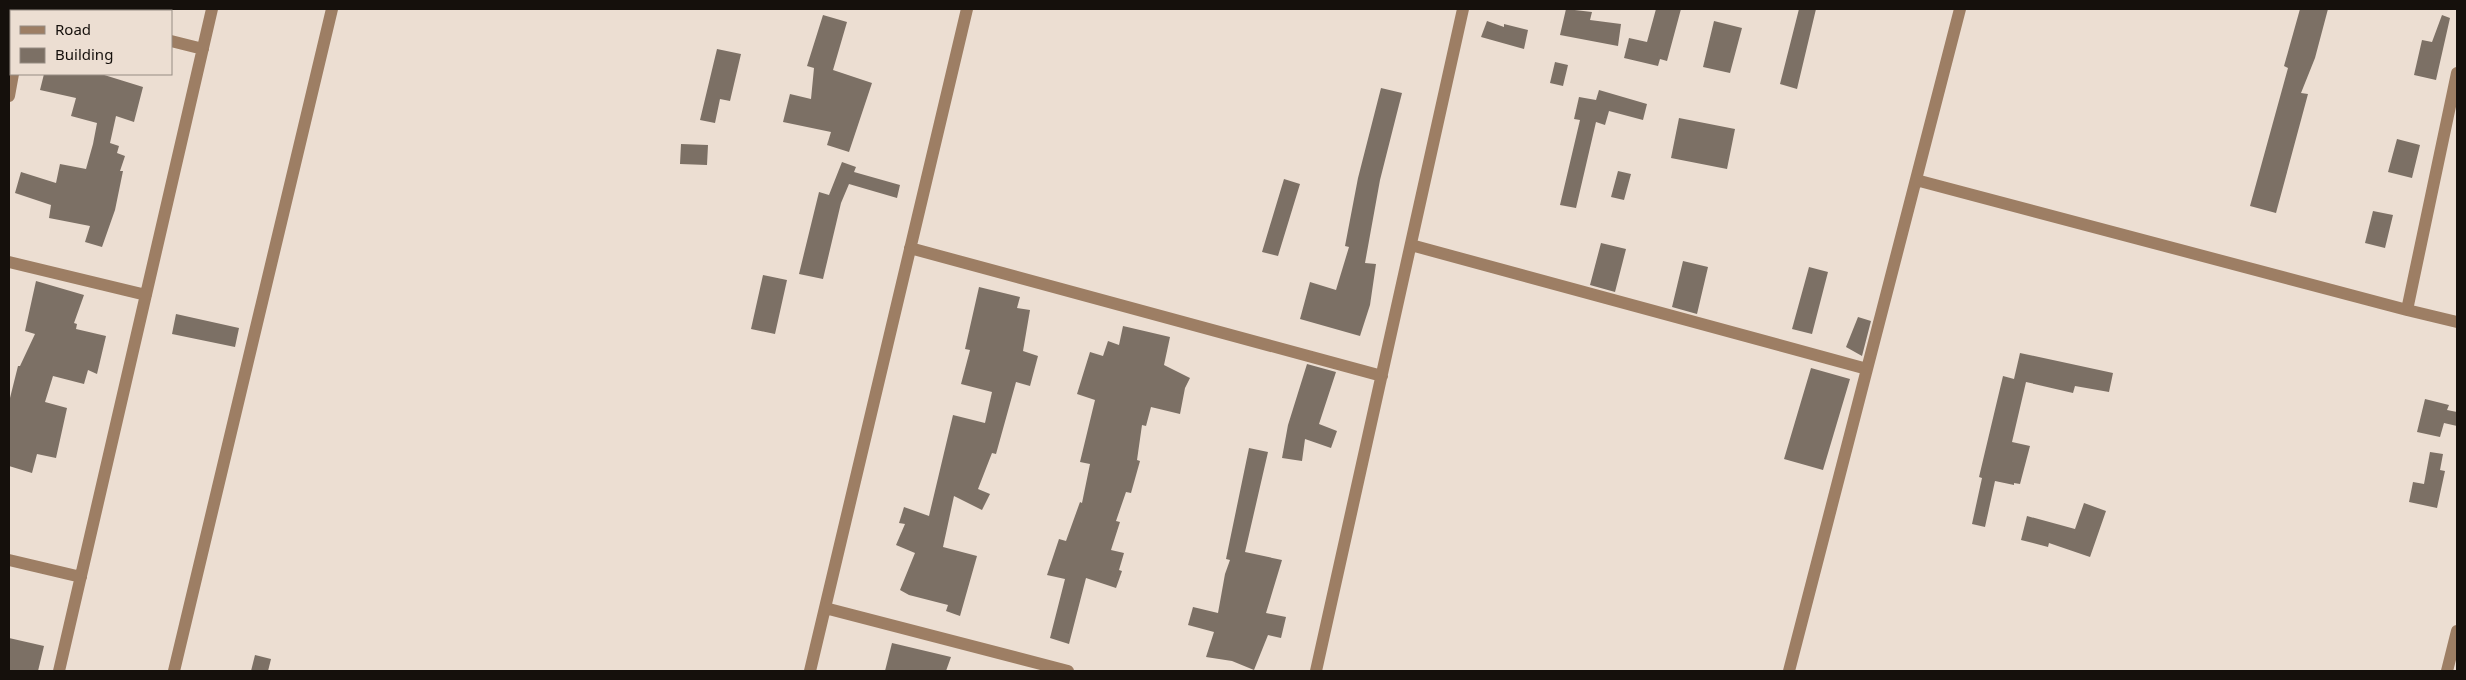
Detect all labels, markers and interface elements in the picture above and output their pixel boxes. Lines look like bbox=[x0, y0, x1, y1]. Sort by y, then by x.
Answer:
legend bbox=[10, 10, 172, 75]
text: Road bbox=[55, 19, 91, 39]
text: Building bbox=[55, 44, 113, 64]

